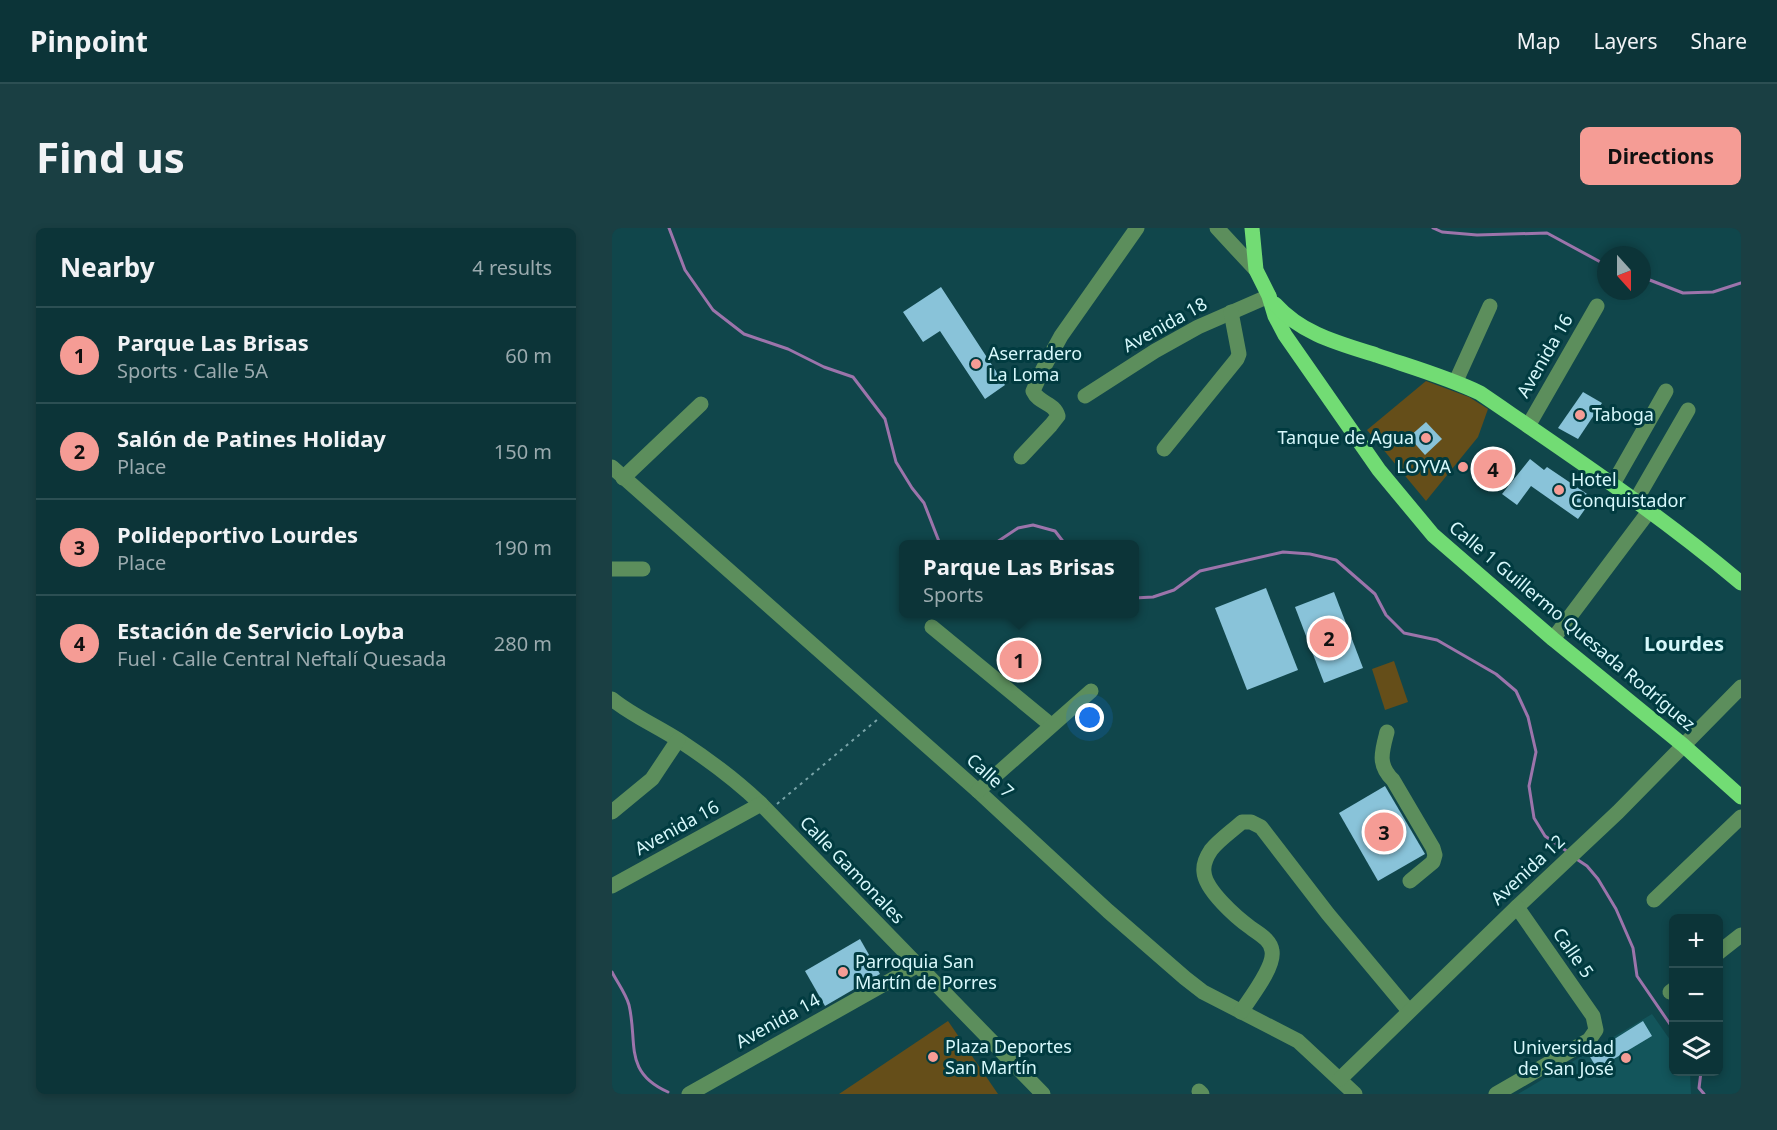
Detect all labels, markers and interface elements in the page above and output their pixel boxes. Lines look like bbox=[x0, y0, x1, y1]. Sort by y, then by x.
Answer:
text: Pinpoint bbox=[30, 22, 148, 60]
text: Map bbox=[1517, 27, 1561, 55]
text: Layers bbox=[1594, 27, 1658, 55]
text: Share bbox=[1691, 27, 1747, 55]
button: Directions bbox=[1580, 127, 1741, 185]
text: Find us bbox=[36, 128, 185, 185]
north arrow bbox=[1597, 246, 1651, 300]
text: Nearby bbox=[60, 249, 155, 285]
text: 4 results bbox=[472, 254, 552, 281]
street label: Avenida 18 bbox=[1118, 291, 1211, 357]
street label: Avenida 16 bbox=[1510, 309, 1578, 402]
text: Parque Las Brisas bbox=[117, 327, 309, 357]
place label: Aserradero La Loma bbox=[988, 341, 1082, 386]
text: 1 bbox=[74, 342, 85, 369]
text: 60 m bbox=[505, 342, 552, 369]
text: Sports · Calle 5A bbox=[117, 357, 268, 384]
marker: Aserradero La Loma bbox=[969, 357, 983, 371]
place label: Taboga bbox=[1592, 402, 1654, 426]
marker: Taboga bbox=[1573, 408, 1587, 422]
text: Salón de Patines Holiday bbox=[117, 423, 386, 453]
place label: Tanque de Agua bbox=[1277, 425, 1414, 449]
marker: Tanque de Agua bbox=[1419, 431, 1433, 445]
text: 2 bbox=[74, 438, 85, 465]
text: 150 m bbox=[494, 438, 552, 465]
pin: 4 bbox=[1474, 446, 1512, 492]
text: Place bbox=[117, 453, 166, 480]
place label: LOYVA bbox=[1396, 454, 1451, 478]
marker: LOYVA bbox=[1456, 460, 1470, 474]
place label: Hotel Conquistador bbox=[1571, 467, 1686, 512]
marker: Hotel Conquistador bbox=[1552, 483, 1566, 497]
street label: Calle 1 Guillermo Quesada Rodríguez bbox=[1444, 515, 1701, 735]
text: Polideportivo Lourdes bbox=[117, 519, 358, 549]
text: 3 bbox=[74, 534, 85, 561]
text: 190 m bbox=[494, 534, 552, 561]
popup bbox=[899, 540, 1139, 618]
text: Place bbox=[117, 549, 166, 576]
text: Parque Las Brisas bbox=[923, 551, 1115, 581]
text: Sports bbox=[923, 581, 984, 608]
text: Estación de Servicio Loyba bbox=[117, 615, 404, 645]
pin: 2 bbox=[1310, 616, 1348, 660]
text: 4 bbox=[74, 630, 85, 657]
text: 280 m bbox=[494, 630, 552, 657]
district label: Lourdes bbox=[1644, 630, 1724, 657]
pin: 1 bbox=[1000, 638, 1038, 682]
text: Fuel · Calle Central Neftalí Quesada bbox=[117, 645, 446, 672]
your location bbox=[1075, 703, 1104, 732]
street label: Calle 7 bbox=[962, 748, 1019, 803]
street label: Avenida 16 bbox=[630, 794, 723, 860]
street label: Calle Gamonales bbox=[795, 810, 910, 928]
pin: 3 bbox=[1364, 810, 1404, 854]
street label: Avenida 12 bbox=[1485, 829, 1570, 910]
map controls bbox=[1669, 914, 1723, 1076]
button: + bbox=[1669, 914, 1723, 968]
street label: Calle 5 bbox=[1548, 923, 1600, 982]
place label: Parroquia San Martín de Porres bbox=[855, 949, 997, 994]
marker: Parroquia San Martín de Porres bbox=[836, 965, 850, 979]
button: − bbox=[1669, 968, 1723, 1022]
street label: Avenida 14 bbox=[731, 987, 824, 1053]
button: layers bbox=[1669, 1022, 1723, 1076]
place label: Plaza Deportes San Martín bbox=[945, 1034, 1072, 1079]
place label: Universidad de San José bbox=[1513, 1035, 1614, 1080]
marker: Plaza Deportes San Martín bbox=[926, 1050, 940, 1064]
marker: Universidad de San José bbox=[1619, 1051, 1633, 1065]

